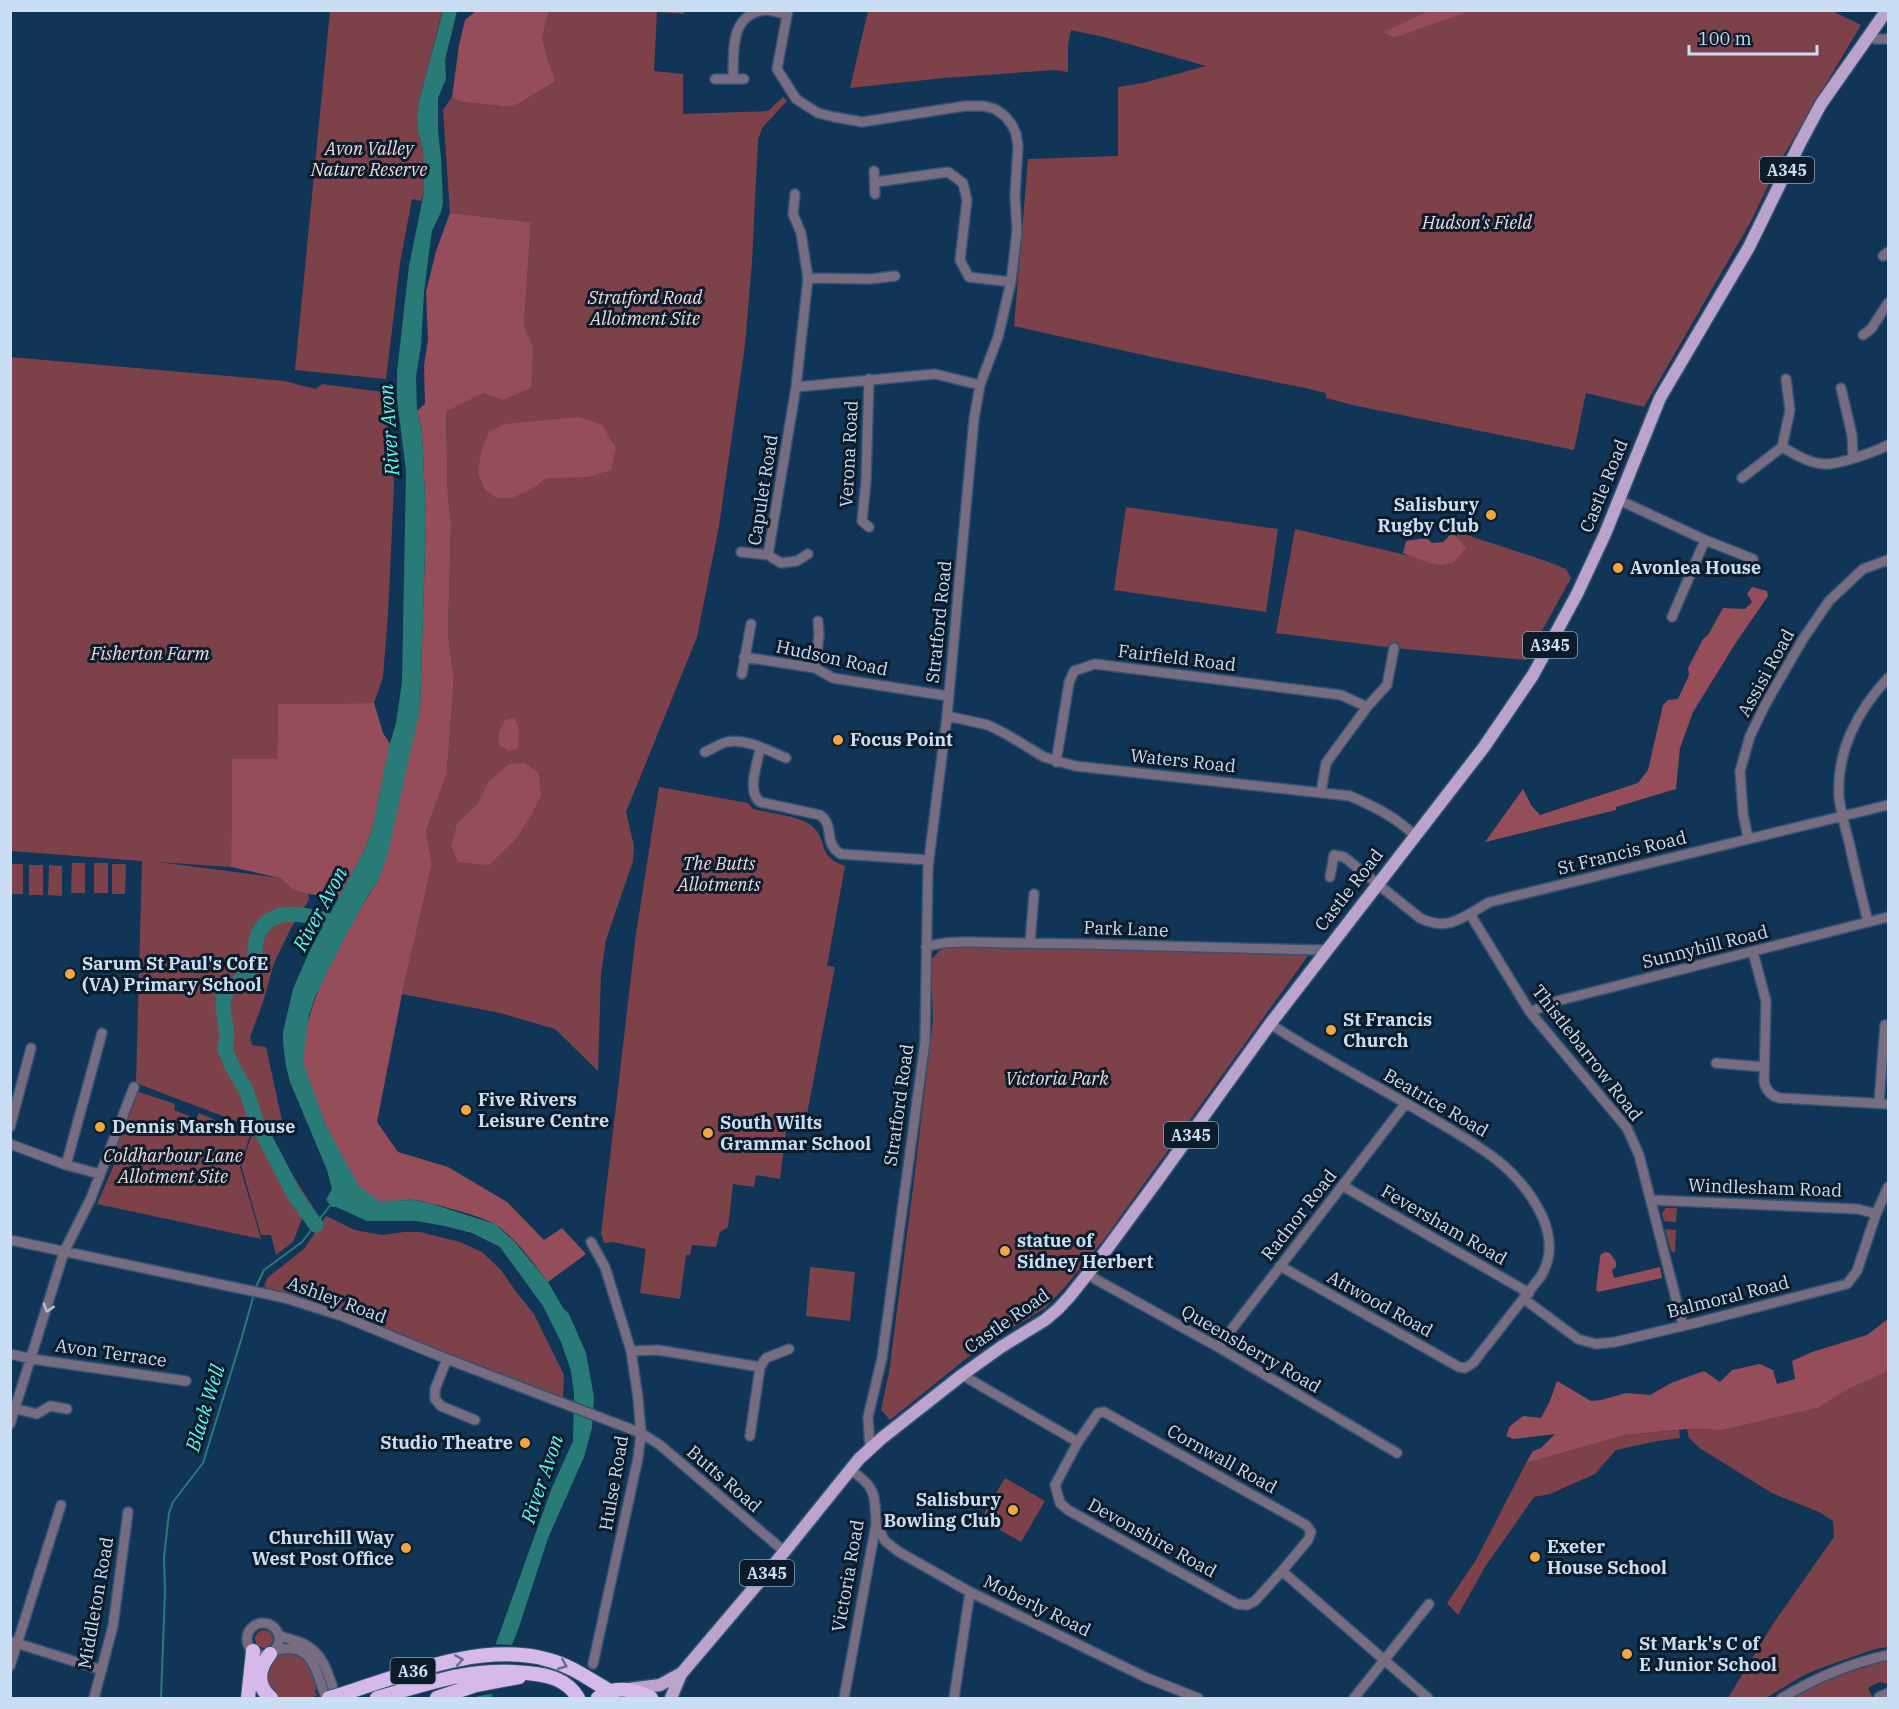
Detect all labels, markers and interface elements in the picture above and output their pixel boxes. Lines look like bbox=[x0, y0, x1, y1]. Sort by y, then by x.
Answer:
scale bar bbox=[1689, 18, 1816, 56]
text: 100 m bbox=[1698, 27, 1752, 50]
park label: Avon Valley Nature Reserve bbox=[310, 137, 427, 181]
road number: A345 bbox=[1760, 157, 1814, 183]
park label: Hudson's Field bbox=[1421, 211, 1532, 234]
park label: Stratford Road Allotment Site bbox=[587, 286, 702, 330]
water label: River Avon bbox=[372, 383, 405, 478]
street label: Verona Road bbox=[834, 400, 863, 508]
street label: Capulet Road bbox=[742, 433, 783, 547]
street label: Castle Road bbox=[1574, 436, 1633, 536]
place label: Salisbury Rugby Club bbox=[1378, 493, 1480, 537]
marker: Salisbury Rugby Club bbox=[1484, 508, 1498, 522]
place label: Avonlea House bbox=[1630, 556, 1761, 579]
street label: Stratford Road bbox=[921, 559, 956, 684]
marker: Avonlea House bbox=[1611, 561, 1625, 575]
street label: Assisi Road bbox=[1732, 625, 1799, 721]
road number: A345 bbox=[1523, 632, 1577, 658]
street label: Hudson Road bbox=[774, 634, 890, 681]
street label: Fairfield Road bbox=[1117, 639, 1237, 676]
park label: Fisherton Farm bbox=[89, 642, 210, 665]
place label: Focus Point bbox=[850, 728, 953, 751]
marker: Focus Point bbox=[831, 733, 845, 747]
street label: Waters Road bbox=[1129, 744, 1237, 777]
street label: St Francis Road bbox=[1555, 825, 1689, 880]
street label: Castle Road bbox=[1309, 844, 1388, 936]
park label: The Butts Allotments bbox=[676, 852, 761, 896]
water label: River Avon bbox=[286, 861, 353, 957]
street label: Park Lane bbox=[1083, 916, 1169, 941]
street label: Sunnyhill Road bbox=[1640, 920, 1770, 973]
place label: Sarum St Paul's CofE (VA) Primary School bbox=[82, 952, 268, 996]
marker: Sarum St Paul's CofE (VA) Primary School bbox=[63, 967, 77, 981]
street label: Thistlebarrow Road bbox=[1527, 980, 1648, 1125]
place label: St Francis Church bbox=[1343, 1008, 1432, 1052]
marker: St Francis Church bbox=[1324, 1023, 1338, 1037]
street label: Stratford Road bbox=[879, 1042, 918, 1168]
street label: Beatrice Road bbox=[1380, 1063, 1493, 1142]
park label: Victoria Park bbox=[1005, 1067, 1109, 1090]
place label: Five Rivers Leisure Centre bbox=[478, 1088, 609, 1132]
marker: Five Rivers Leisure Centre bbox=[459, 1103, 473, 1117]
place label: South Wilts Grammar School bbox=[720, 1111, 871, 1155]
place label: Dennis Marsh House bbox=[112, 1115, 295, 1138]
marker: Dennis Marsh House bbox=[93, 1120, 107, 1134]
road number: A345 bbox=[1164, 1122, 1218, 1148]
marker: South Wilts Grammar School bbox=[701, 1126, 715, 1140]
park label: Coldharbour Lane Allotment Site bbox=[103, 1144, 243, 1188]
street label: Radnor Road bbox=[1256, 1164, 1341, 1265]
street label: Windlesham Road bbox=[1687, 1173, 1843, 1202]
street label: Feversham Road bbox=[1377, 1179, 1511, 1270]
place label: statue of Sidney Herbert bbox=[1017, 1229, 1153, 1273]
marker: statue of Sidney Herbert bbox=[998, 1244, 1012, 1258]
street label: Attwood Road bbox=[1323, 1265, 1437, 1342]
street label: Balmoral Road bbox=[1664, 1270, 1791, 1323]
street label: Ashley Road bbox=[284, 1271, 390, 1328]
street label: Castle Road bbox=[960, 1283, 1054, 1358]
street label: Queensberry Road bbox=[1177, 1299, 1325, 1398]
one-way arrow bbox=[42, 1302, 55, 1313]
street label: Avon Terrace bbox=[54, 1333, 168, 1372]
water label: Black Well bbox=[178, 1361, 231, 1456]
street label: Cornwall Road bbox=[1163, 1419, 1281, 1498]
water label: River Avon bbox=[513, 1430, 569, 1528]
place label: Studio Theatre bbox=[380, 1431, 513, 1454]
street label: Hulse Road bbox=[594, 1433, 633, 1532]
marker: Studio Theatre bbox=[518, 1436, 532, 1450]
street label: Butts Road bbox=[682, 1440, 766, 1517]
place label: Salisbury Bowling Club bbox=[883, 1488, 1002, 1532]
street label: Devonshire Road bbox=[1084, 1493, 1221, 1583]
marker: Salisbury Bowling Club bbox=[1006, 1503, 1020, 1517]
street label: Victoria Road bbox=[826, 1518, 869, 1634]
place label: Churchill Way West Post Office bbox=[252, 1526, 395, 1570]
street label: Middleton Road bbox=[73, 1535, 118, 1671]
place label: Exeter House School bbox=[1547, 1535, 1667, 1579]
marker: Churchill Way West Post Office bbox=[399, 1541, 413, 1555]
marker: Exeter House School bbox=[1528, 1550, 1542, 1564]
road number: A345 bbox=[740, 1560, 794, 1586]
street label: Moberly Road bbox=[980, 1570, 1095, 1641]
place label: St Mark's C of E Junior School bbox=[1639, 1632, 1777, 1676]
marker: St Mark's C of E Junior School bbox=[1620, 1647, 1634, 1661]
one-way arrow bbox=[454, 1654, 464, 1667]
road number: A36 bbox=[390, 1658, 436, 1684]
one-way arrow bbox=[557, 1658, 568, 1670]

